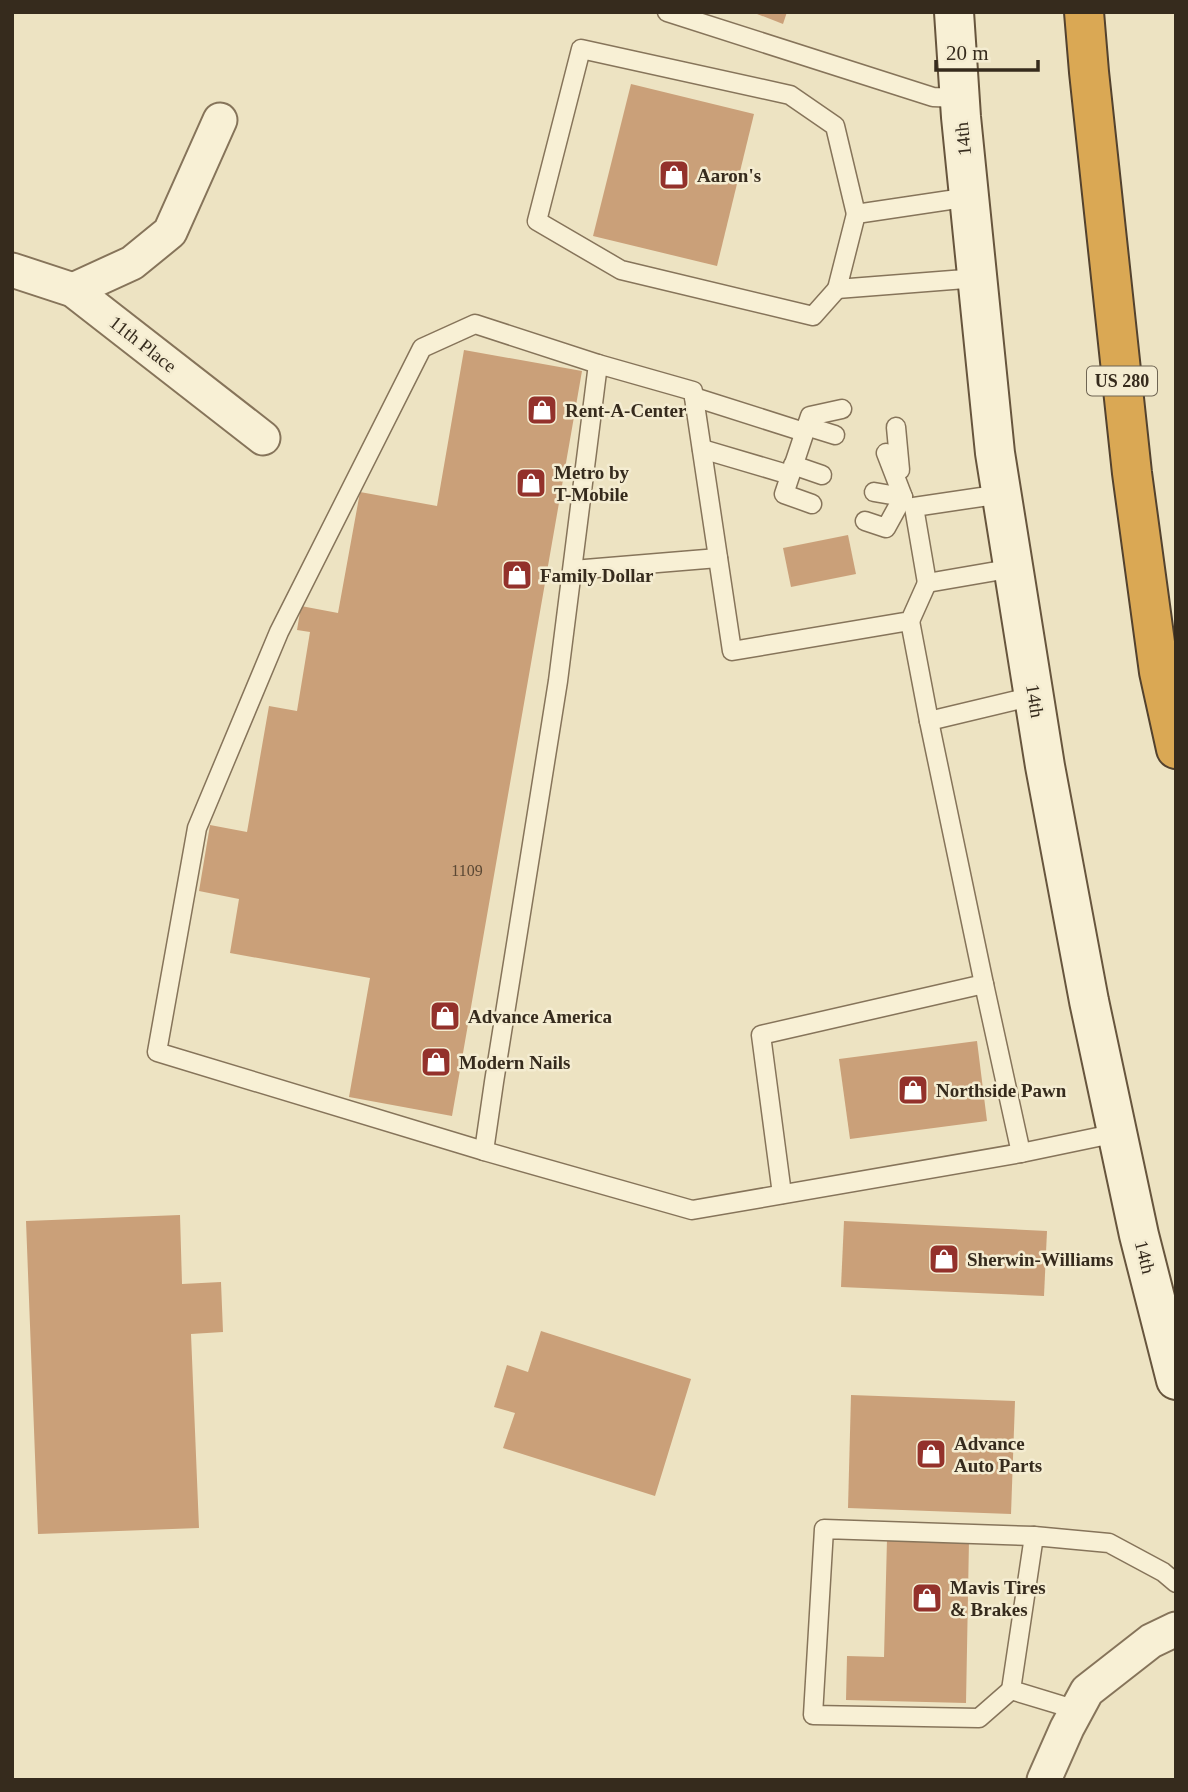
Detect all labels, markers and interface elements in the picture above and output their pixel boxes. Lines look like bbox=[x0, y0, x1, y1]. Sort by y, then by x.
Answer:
scale bar bbox=[936, 28, 1038, 72]
text: 20 m bbox=[946, 41, 989, 65]
street label: 14th bbox=[951, 121, 975, 157]
shop icon: Aaron's bbox=[657, 158, 691, 192]
place label: Aaron's bbox=[697, 165, 761, 186]
street label: 11th Place bbox=[105, 311, 181, 377]
road number: US 280 bbox=[1087, 366, 1157, 396]
shop icon: Rent-A-Center bbox=[525, 393, 559, 427]
place label: Rent-A-Center bbox=[565, 400, 687, 421]
place label: Metro by T-Mobile bbox=[554, 462, 630, 505]
shop icon: Metro by T-Mobile bbox=[514, 466, 548, 500]
shop icon: Family Dollar bbox=[500, 558, 534, 592]
place label: Family Dollar bbox=[540, 565, 654, 586]
street label: 14th bbox=[1022, 683, 1048, 720]
house number: 1109 bbox=[451, 862, 483, 879]
shop icon: Advance America bbox=[428, 999, 462, 1033]
place label: Advance America bbox=[468, 1006, 613, 1027]
shop icon: Modern Nails bbox=[419, 1045, 453, 1079]
place label: Modern Nails bbox=[459, 1052, 570, 1073]
shop icon: Northside Pawn bbox=[896, 1073, 930, 1107]
place label: Northside Pawn bbox=[936, 1080, 1067, 1101]
street label: 14th bbox=[1131, 1238, 1159, 1276]
shop icon: Sherwin-Williams bbox=[927, 1242, 961, 1276]
place label: Sherwin-Williams bbox=[967, 1249, 1113, 1270]
place label: Advance Auto Parts bbox=[954, 1433, 1042, 1476]
shop icon: Advance Auto Parts bbox=[914, 1437, 948, 1471]
place label: Mavis Tires & Brakes bbox=[950, 1577, 1046, 1620]
shop icon: Mavis Tires & Brakes bbox=[910, 1581, 944, 1615]

